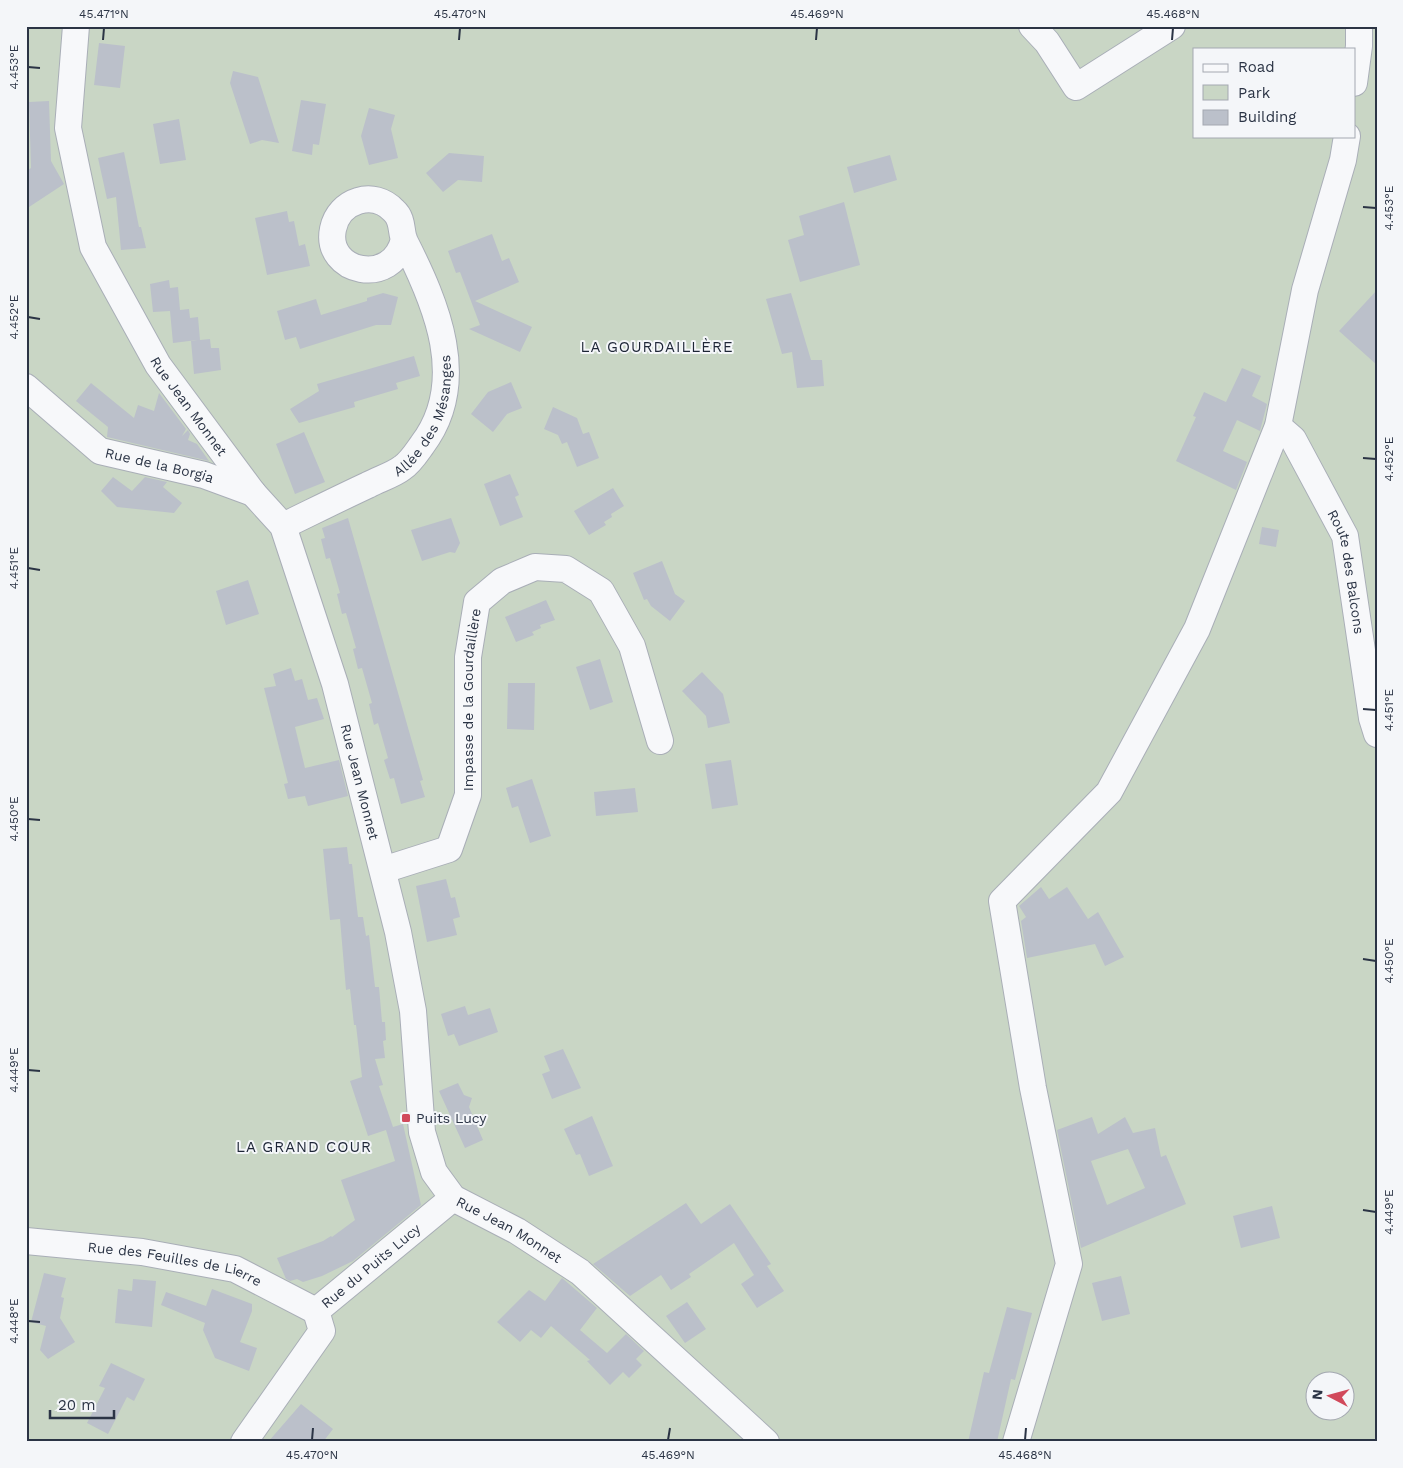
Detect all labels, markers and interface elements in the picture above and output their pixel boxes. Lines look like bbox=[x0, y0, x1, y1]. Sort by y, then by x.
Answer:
text: 45.471°N bbox=[79, 7, 129, 21]
text: 45.470°N bbox=[434, 7, 486, 21]
text: 45.469°N bbox=[790, 7, 844, 21]
text: 45.468°N bbox=[1146, 7, 1200, 21]
text: 4.453°E bbox=[7, 44, 21, 89]
legend bbox=[1193, 48, 1356, 138]
text: Road bbox=[1238, 58, 1275, 76]
text: Park bbox=[1238, 84, 1271, 102]
text: Building bbox=[1238, 108, 1296, 126]
text: 4.453°E bbox=[1382, 185, 1396, 230]
text: 4.452°E bbox=[7, 294, 21, 339]
district label: LA GOURDAILLÈRE bbox=[581, 338, 733, 356]
street label: Rue Jean Monnet bbox=[147, 354, 231, 459]
street label: Allée des Mésanges bbox=[390, 354, 454, 480]
text: 4.452°E bbox=[1382, 436, 1396, 481]
street label: Rue de la Borgia bbox=[104, 444, 216, 486]
street label: Route des Balcons bbox=[1324, 507, 1367, 635]
text: 4.451°E bbox=[7, 546, 21, 589]
street label: Impasse de la Gourdaillère bbox=[460, 607, 484, 791]
text: 4.451°E bbox=[1382, 688, 1396, 731]
street label: Rue Jean Monnet bbox=[337, 722, 382, 842]
text: 4.450°E bbox=[7, 796, 21, 842]
text: 4.450°E bbox=[1382, 938, 1396, 984]
text: 4.449°E bbox=[7, 1047, 21, 1093]
place label: Puits Lucy bbox=[416, 1110, 487, 1126]
marker: Puits Lucy bbox=[400, 1112, 412, 1124]
district label: LA GRAND COUR bbox=[236, 1138, 372, 1156]
text: 4.449°E bbox=[1382, 1189, 1396, 1235]
street label: Rue Jean Monnet bbox=[454, 1193, 565, 1266]
street label: Rue du Puits Lucy bbox=[318, 1220, 424, 1311]
street label: Rue des Feuilles de Lierre bbox=[87, 1239, 264, 1289]
text: 4.448°E bbox=[7, 1298, 21, 1344]
north arrow bbox=[1306, 1370, 1356, 1420]
scale bar bbox=[50, 1388, 114, 1420]
text: N bbox=[1309, 1389, 1326, 1401]
text: 20 m bbox=[58, 1396, 96, 1414]
text: 45.470°N bbox=[286, 1448, 338, 1462]
text: 45.469°N bbox=[641, 1448, 695, 1462]
text: 45.468°N bbox=[998, 1448, 1052, 1462]

